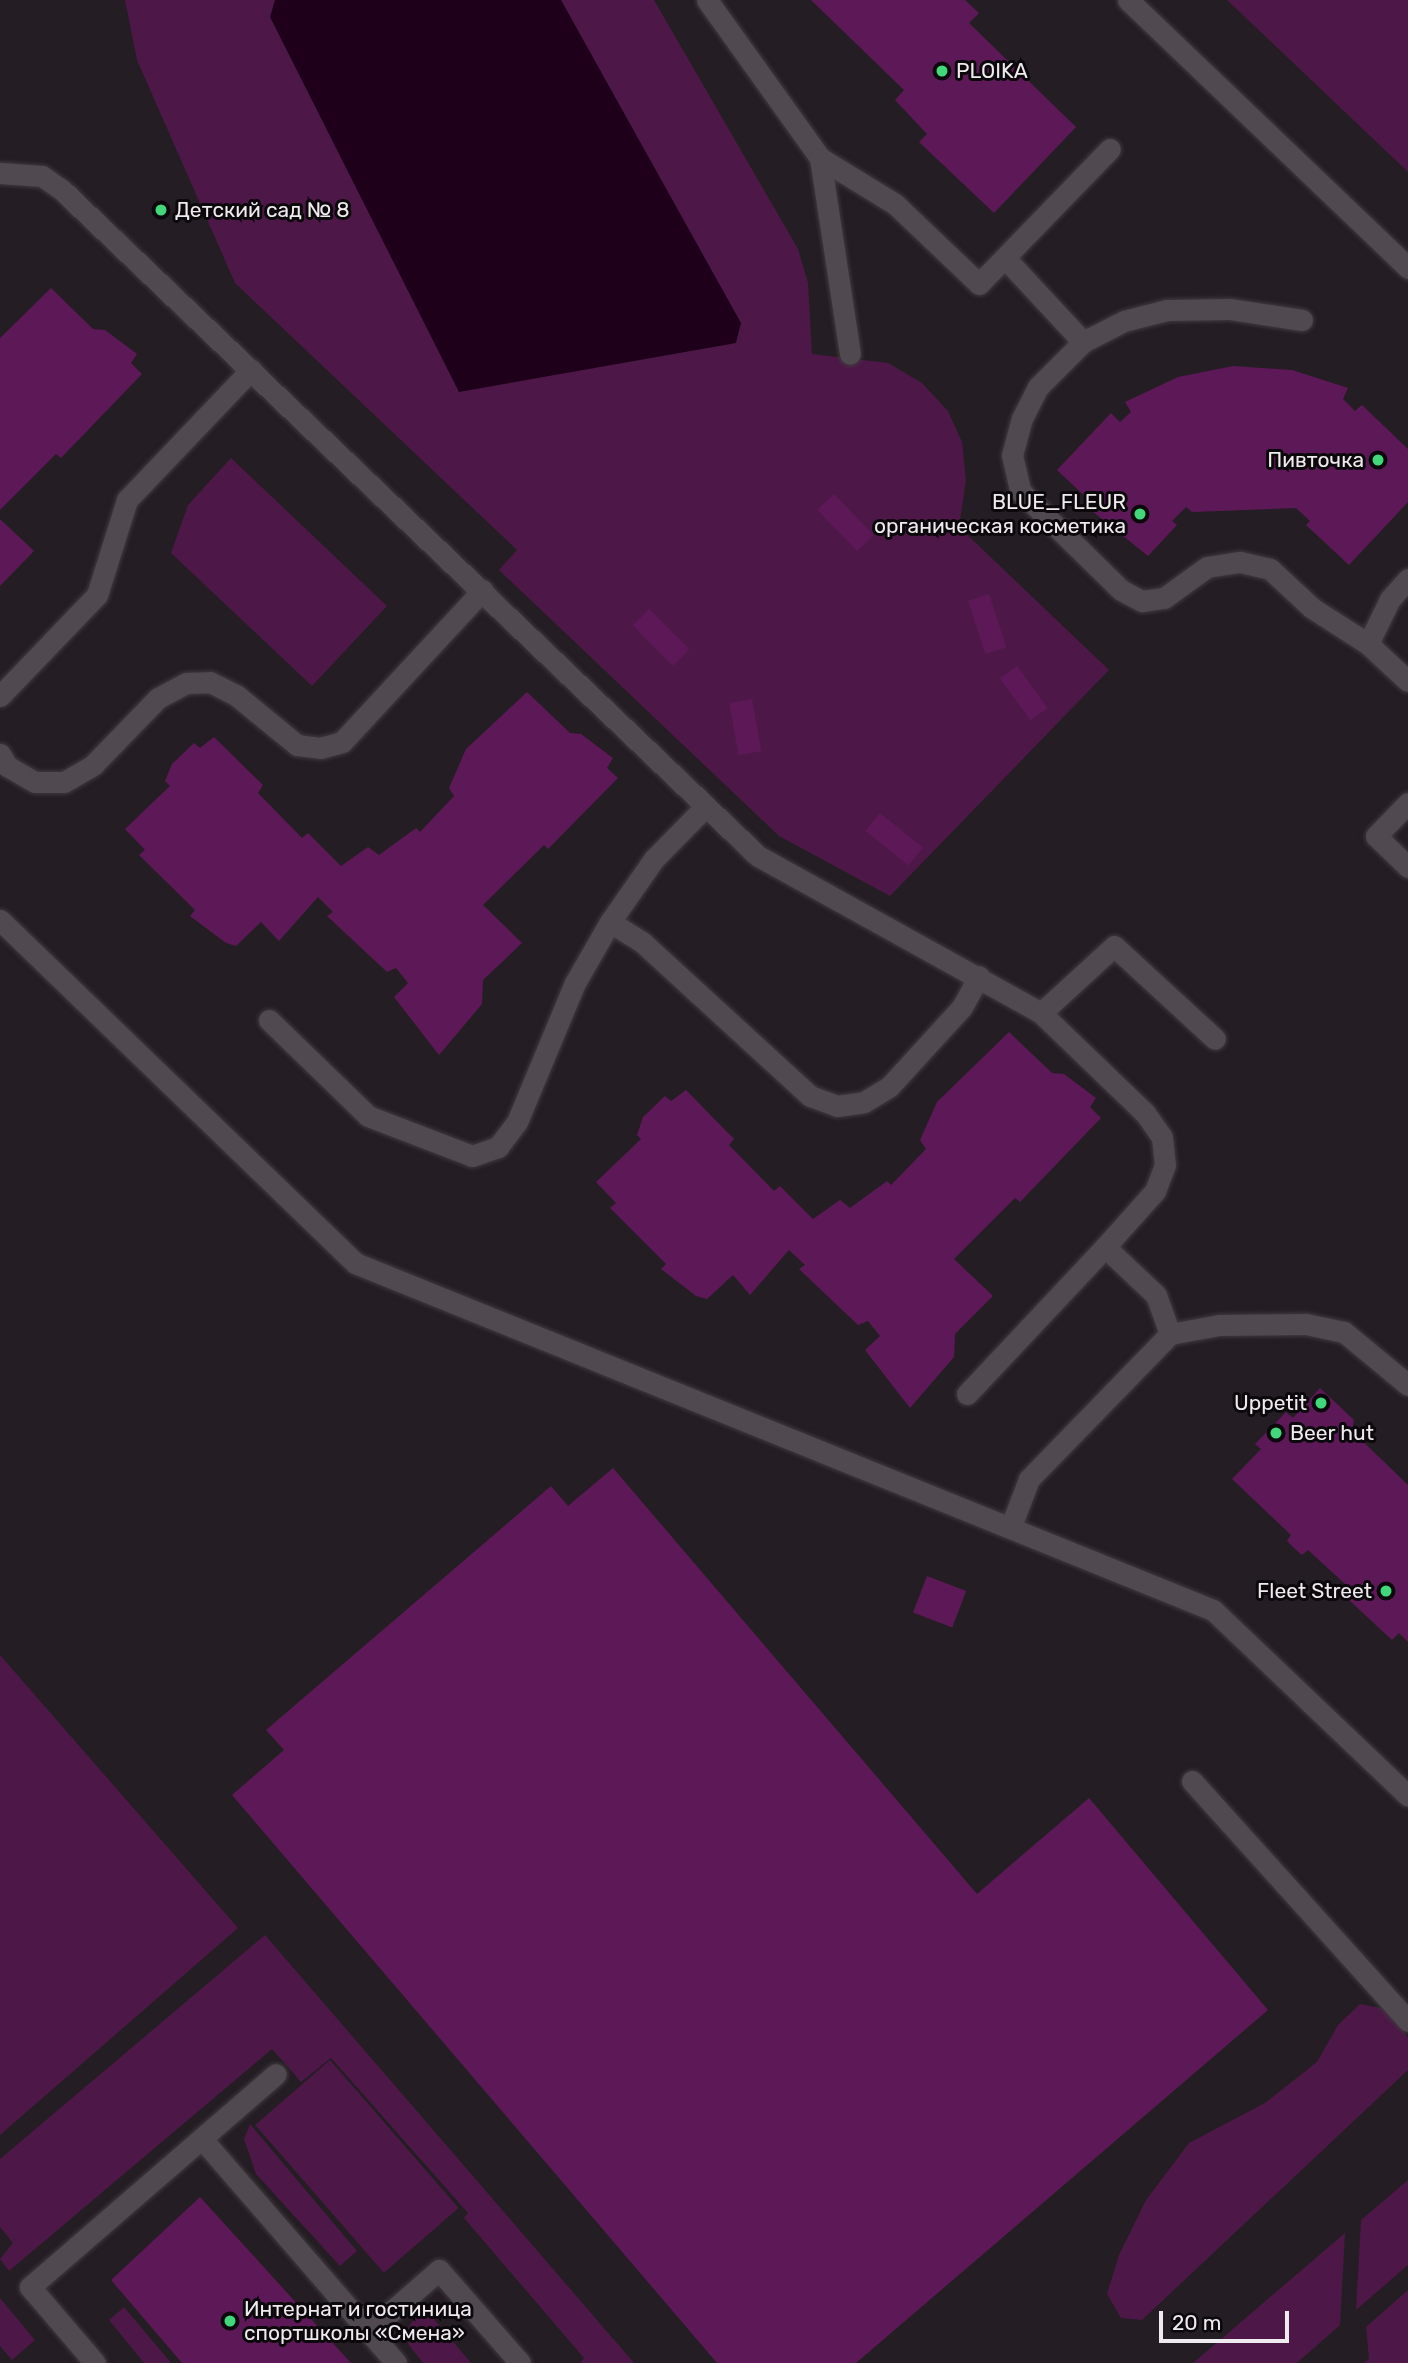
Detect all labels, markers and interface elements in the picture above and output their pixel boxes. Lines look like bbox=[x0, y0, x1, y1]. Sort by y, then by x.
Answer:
place label: PLOIKA bbox=[956, 58, 1028, 84]
marker: PLOIKA bbox=[934, 63, 950, 79]
place label: Детский сад № 8 bbox=[175, 197, 350, 223]
marker: Детский сад № 8 bbox=[153, 202, 169, 218]
place label: Пивточка bbox=[1267, 447, 1364, 473]
marker: Пивточка bbox=[1370, 452, 1386, 468]
place label: BLUE_FLEUR органическая косметика bbox=[874, 489, 1126, 539]
marker: BLUE_FLEUR органическая косметика bbox=[1132, 506, 1148, 522]
place label: Uppetit bbox=[1234, 1390, 1307, 1416]
marker: Uppetit bbox=[1313, 1395, 1329, 1411]
place label: Beer hut bbox=[1290, 1420, 1374, 1446]
marker: Beer hut bbox=[1268, 1425, 1284, 1441]
place label: Fleet Street bbox=[1257, 1578, 1372, 1604]
marker: Fleet Street bbox=[1378, 1583, 1394, 1599]
place label: Интернат и гостиница спортшколы «Смена» bbox=[244, 2296, 472, 2346]
scale bar bbox=[1163, 2296, 1292, 2340]
text: 20 m bbox=[1172, 2310, 1221, 2335]
marker: Интернат и гостиница спортшколы «Смена» bbox=[222, 2313, 238, 2329]

